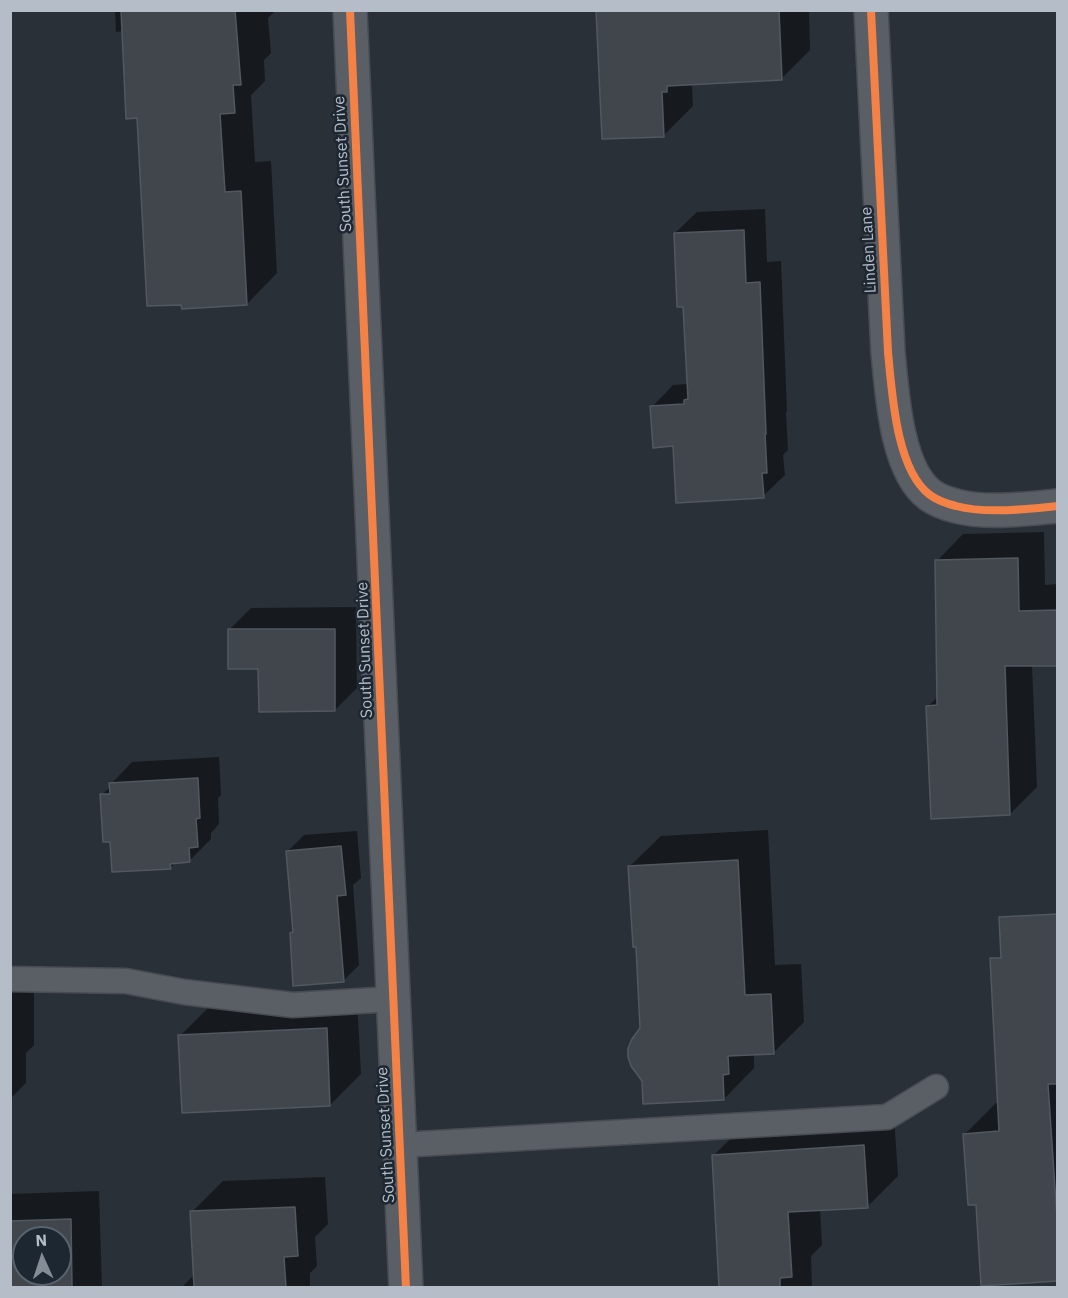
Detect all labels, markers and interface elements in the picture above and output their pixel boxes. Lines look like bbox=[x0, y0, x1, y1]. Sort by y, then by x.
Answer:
street label: South Sunset Drive bbox=[330, 95, 356, 233]
street label: Linden Lane bbox=[857, 206, 881, 294]
street label: South Sunset Drive bbox=[353, 582, 377, 718]
street label: South Sunset Drive bbox=[373, 1066, 399, 1204]
north arrow bbox=[12, 1226, 72, 1286]
text: N bbox=[35, 1230, 47, 1250]

